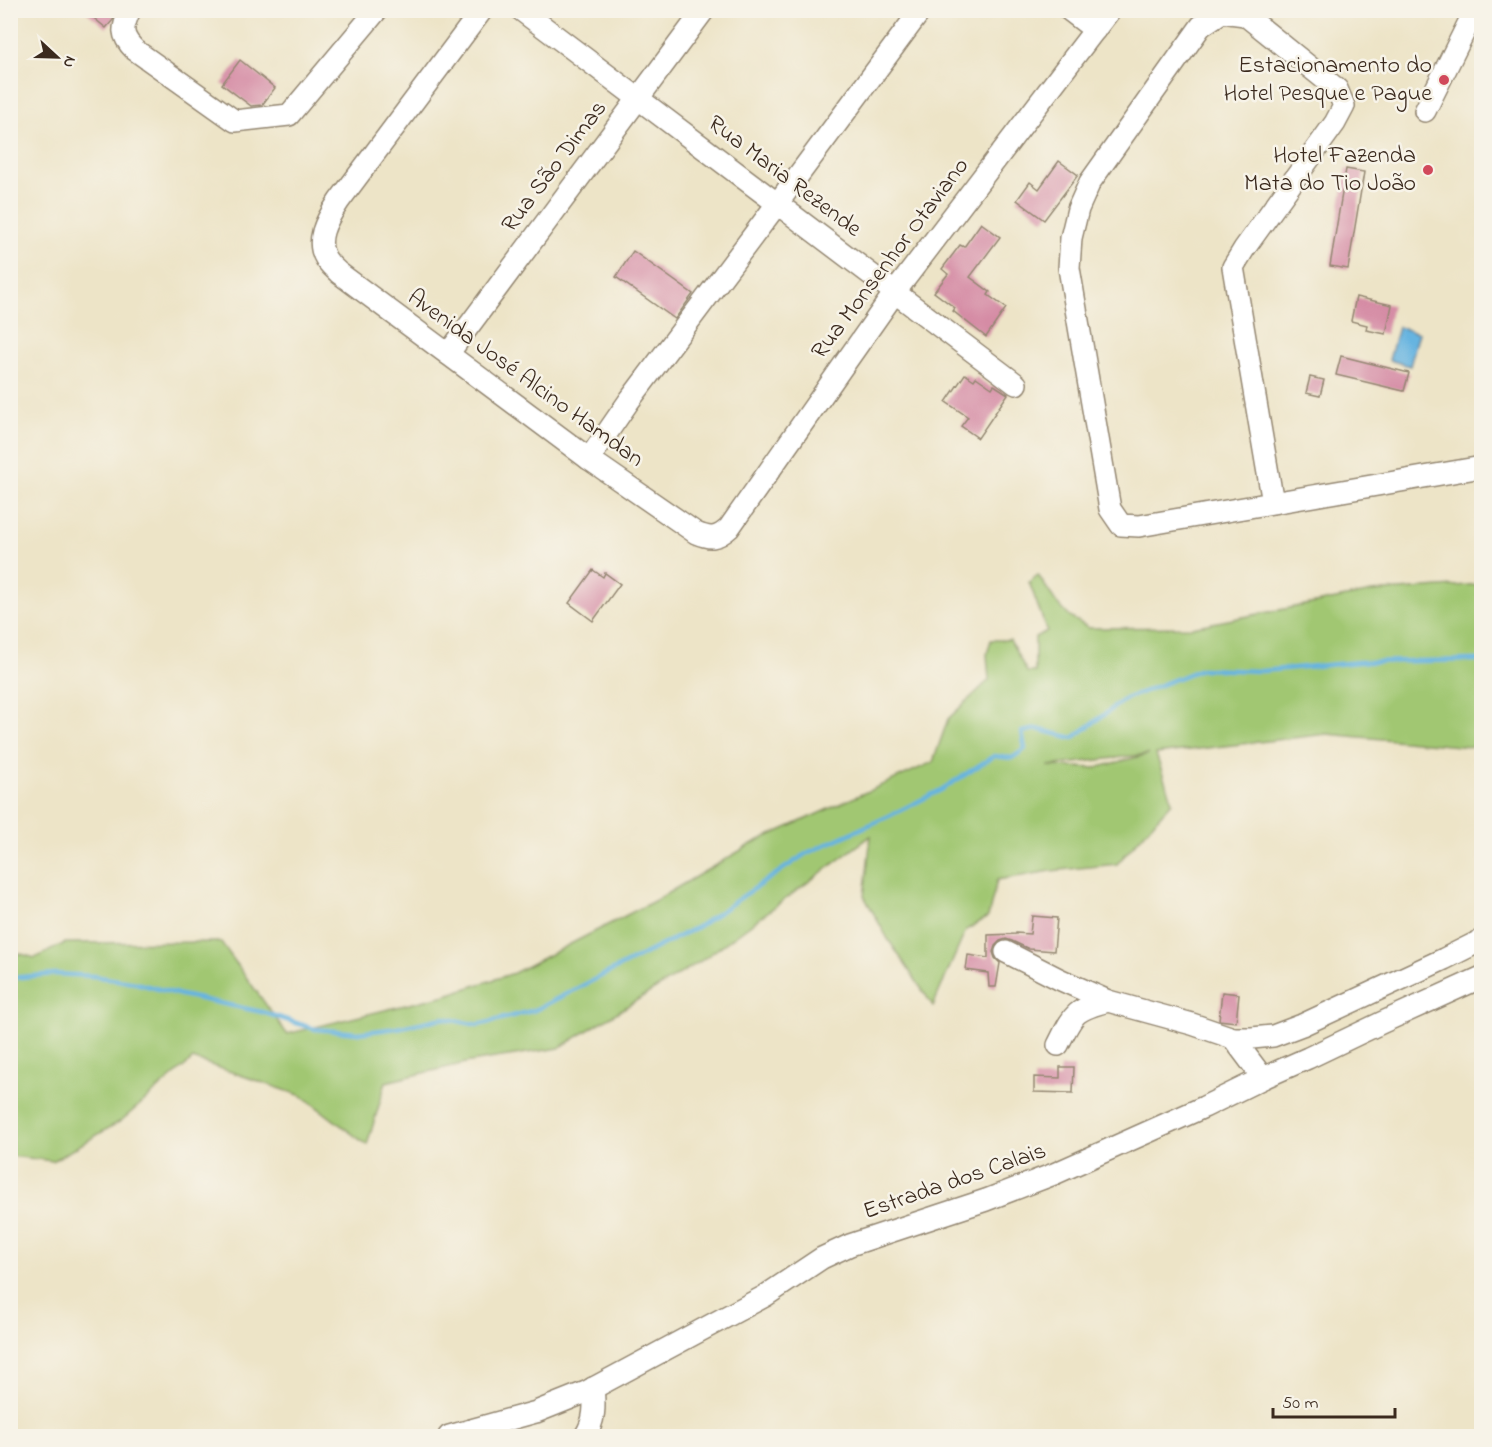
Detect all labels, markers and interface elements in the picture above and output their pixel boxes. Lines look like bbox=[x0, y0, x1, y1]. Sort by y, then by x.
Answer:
north arrow bbox=[27, 27, 87, 87]
place label: Estacionamento do Hotel Pesque e Pague bbox=[1224, 49, 1432, 112]
text: N bbox=[56, 52, 82, 72]
marker: Estacionamento do Hotel Pesque e Pague bbox=[1437, 73, 1451, 87]
street label: Rua São Dimas bbox=[494, 94, 616, 240]
street label: Rua Maria Rezende bbox=[700, 107, 869, 247]
place label: Hotel Fazenda Mata do Tio João bbox=[1244, 139, 1416, 202]
street label: Rua Monsenhor Otaviano bbox=[803, 151, 979, 367]
marker: Hotel Fazenda Mata do Tio João bbox=[1421, 163, 1435, 177]
street label: Avenida José Alcino Hamdan bbox=[399, 281, 651, 477]
street label: Estrada dos Calais bbox=[859, 1134, 1051, 1230]
scale bar bbox=[1273, 1381, 1394, 1419]
text: 50 m bbox=[1282, 1391, 1319, 1417]

